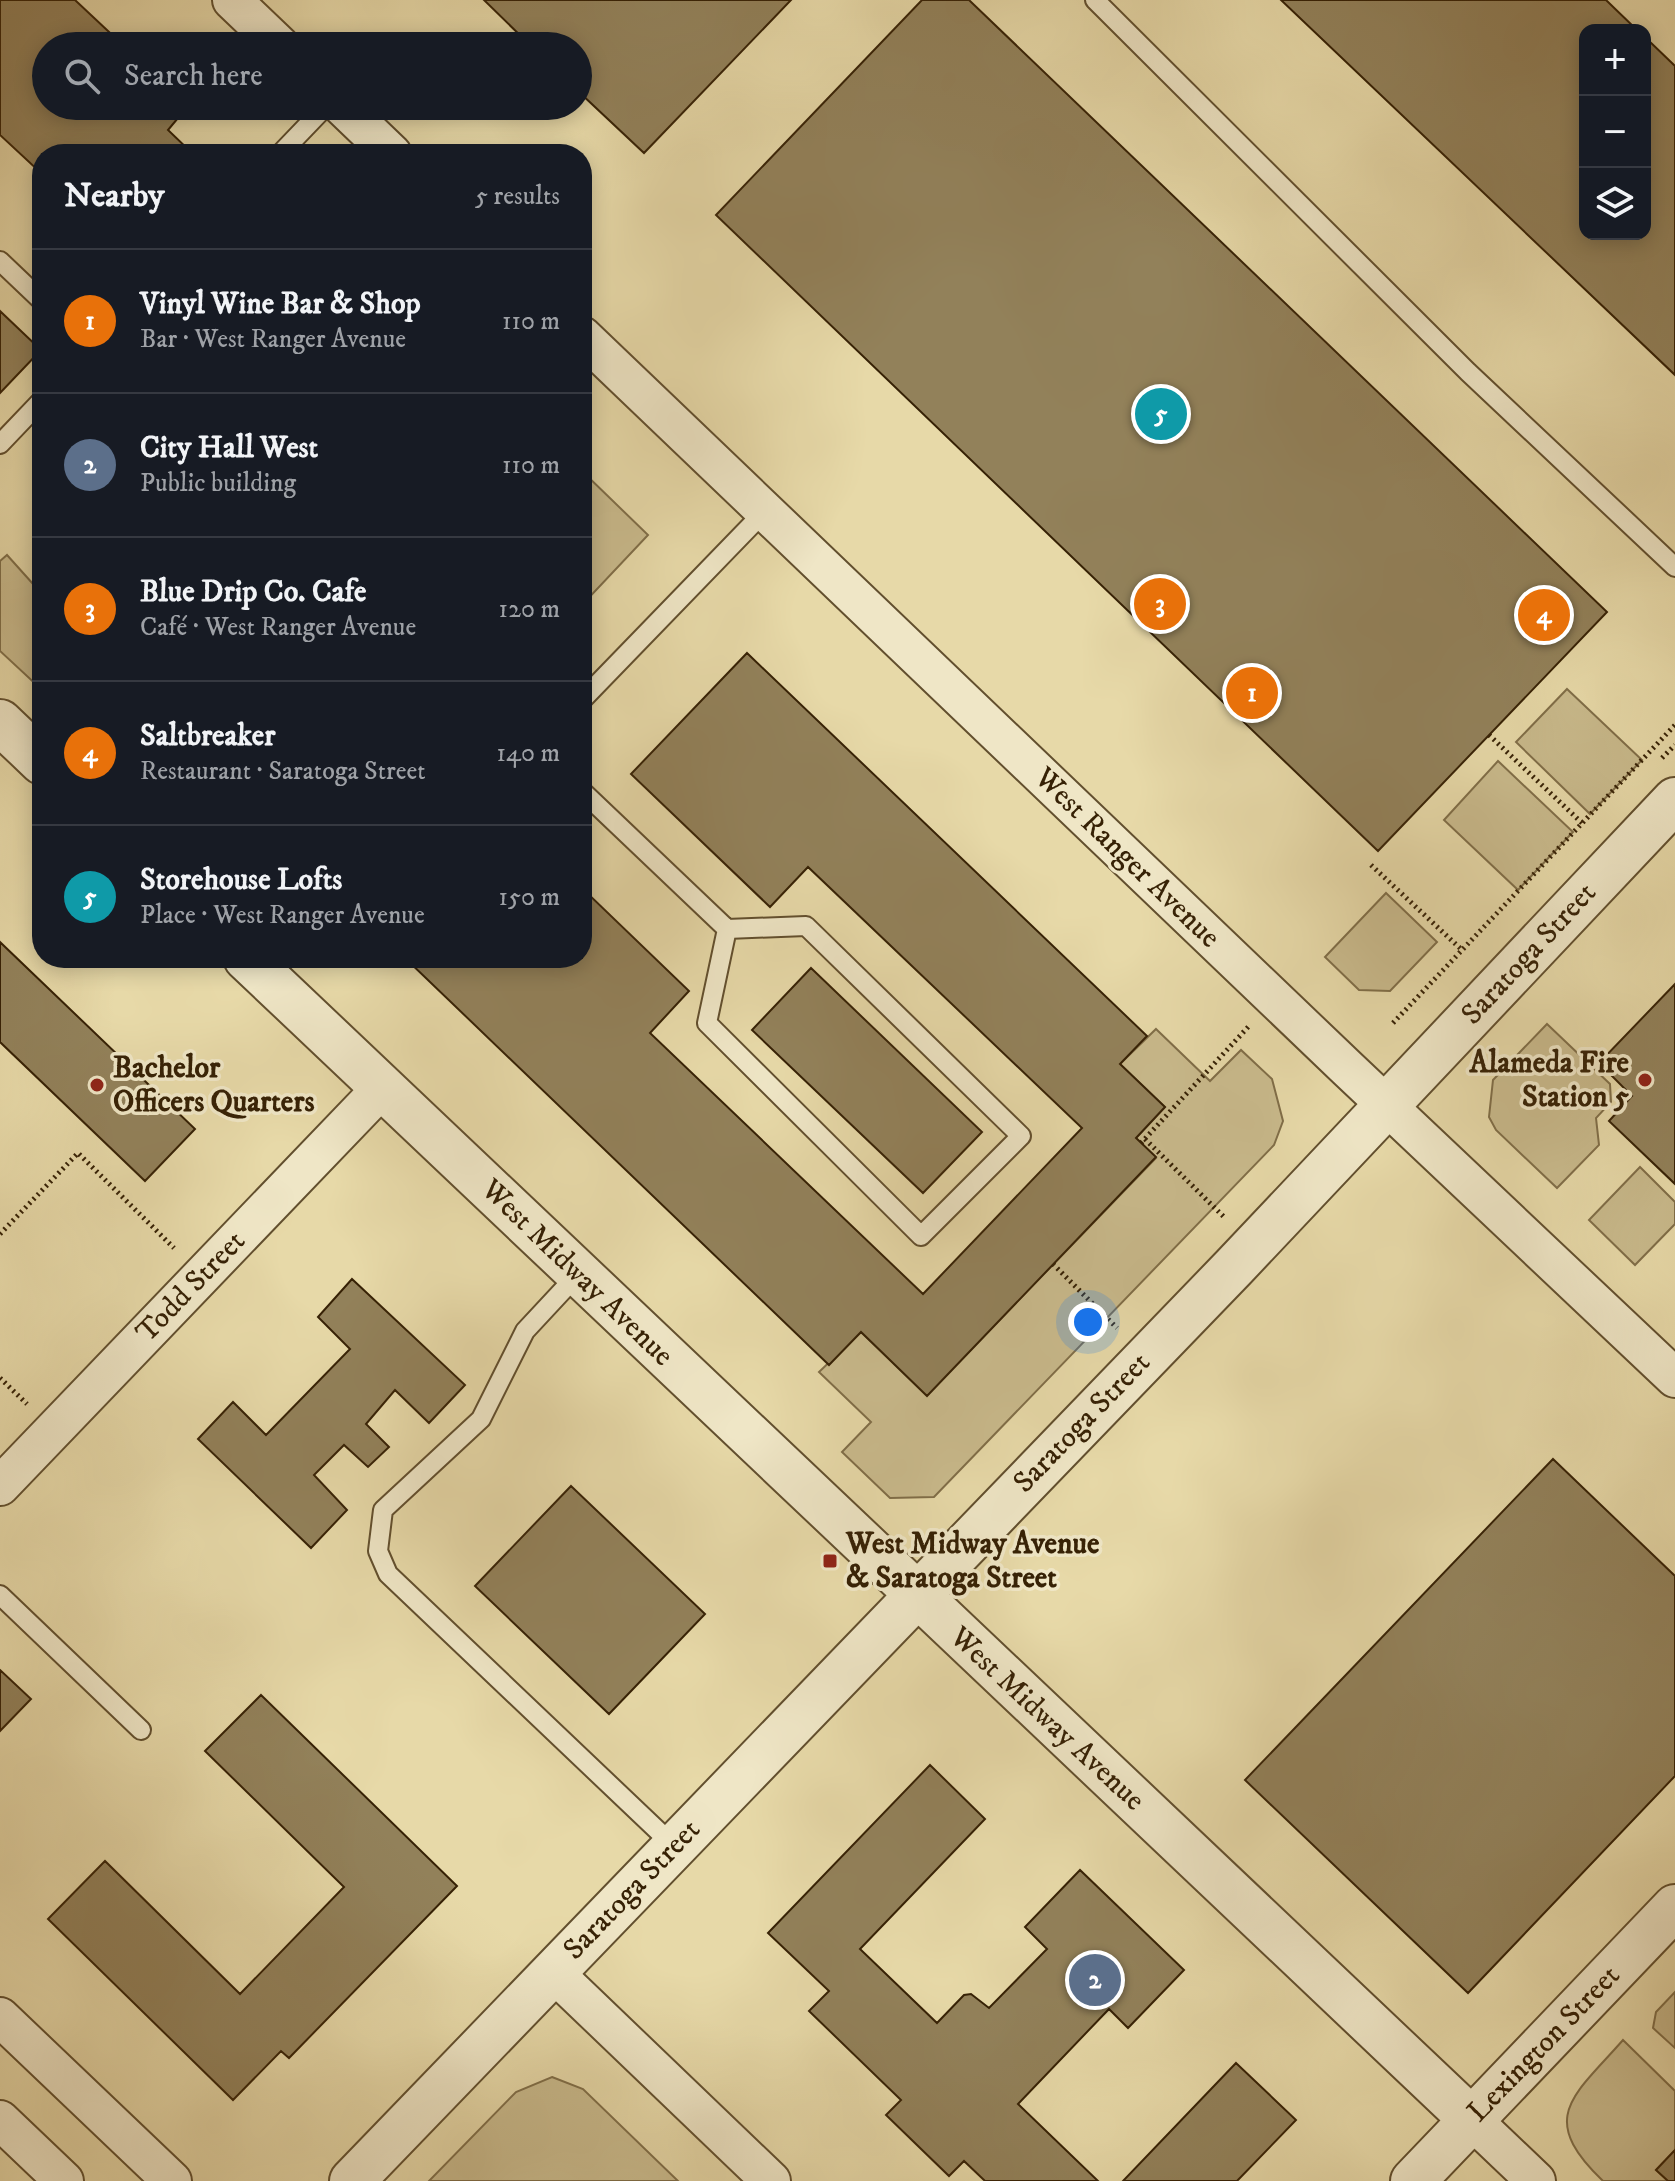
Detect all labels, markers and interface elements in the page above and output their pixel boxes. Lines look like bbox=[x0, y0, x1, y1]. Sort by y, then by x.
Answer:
map controls bbox=[1579, 24, 1651, 240]
button: + bbox=[1579, 24, 1651, 96]
search box bbox=[32, 32, 592, 120]
icon: search bbox=[60, 54, 104, 98]
text: Search here bbox=[124, 58, 263, 95]
button: − bbox=[1579, 96, 1651, 168]
button: layers bbox=[1579, 168, 1651, 240]
text: Nearby bbox=[64, 175, 165, 217]
text: 5 results bbox=[475, 180, 560, 213]
text: Vinyl Wine Bar & Shop bbox=[140, 286, 421, 323]
text: 1 bbox=[85, 305, 95, 338]
text: 110 m bbox=[502, 305, 560, 338]
text: Bar · West Ranger Avenue bbox=[140, 323, 406, 356]
pin: 5 bbox=[1135, 384, 1187, 444]
text: City Hall West bbox=[140, 430, 318, 467]
text: 2 bbox=[84, 449, 96, 482]
text: 110 m bbox=[502, 449, 560, 482]
text: Public building bbox=[140, 467, 296, 500]
text: Blue Drip Co. Cafe bbox=[140, 574, 366, 611]
pin: 3 bbox=[1134, 574, 1186, 634]
pin: 4 bbox=[1518, 585, 1570, 645]
text: 3 bbox=[85, 593, 95, 626]
text: 120 m bbox=[499, 593, 560, 626]
text: Café · West Ranger Avenue bbox=[140, 611, 416, 644]
pin: 1 bbox=[1226, 663, 1278, 723]
text: Saltbreaker bbox=[140, 718, 275, 755]
text: 4 bbox=[83, 737, 97, 770]
text: 140 m bbox=[496, 737, 560, 770]
text: Restaurant · Saratoga Street bbox=[140, 755, 426, 788]
street label: West Ranger Avenue bbox=[1026, 759, 1228, 956]
text: Storehouse Lofts bbox=[140, 862, 342, 899]
street label: Saratoga Street bbox=[1454, 875, 1604, 1033]
text: 5 bbox=[84, 881, 96, 914]
text: 150 m bbox=[499, 881, 560, 914]
text: Place · West Ranger Avenue bbox=[140, 899, 425, 932]
place label: Alameda Fire Station 5 bbox=[1468, 1045, 1630, 1116]
place label: Bachelor Officers Quarters bbox=[113, 1050, 314, 1121]
marker: Alameda Fire Station 5 bbox=[1636, 1071, 1654, 1089]
marker: Bachelor Officers Quarters bbox=[88, 1076, 106, 1094]
street label: West Midway Avenue bbox=[472, 1171, 681, 1374]
street label: Todd Street bbox=[129, 1223, 253, 1351]
your location bbox=[1068, 1302, 1108, 1342]
street label: Saratoga Street bbox=[1006, 1345, 1158, 1501]
place label: West Midway Avenue & Saratoga Street bbox=[845, 1526, 1100, 1597]
marker: West Midway Avenue & Saratoga Street bbox=[821, 1552, 839, 1570]
street label: West Midway Avenue bbox=[941, 1618, 1152, 1819]
street label: Saratoga Street bbox=[556, 1812, 708, 1968]
pin: 2 bbox=[1069, 1950, 1121, 2010]
street label: Lexington Street bbox=[1460, 1958, 1628, 2130]

